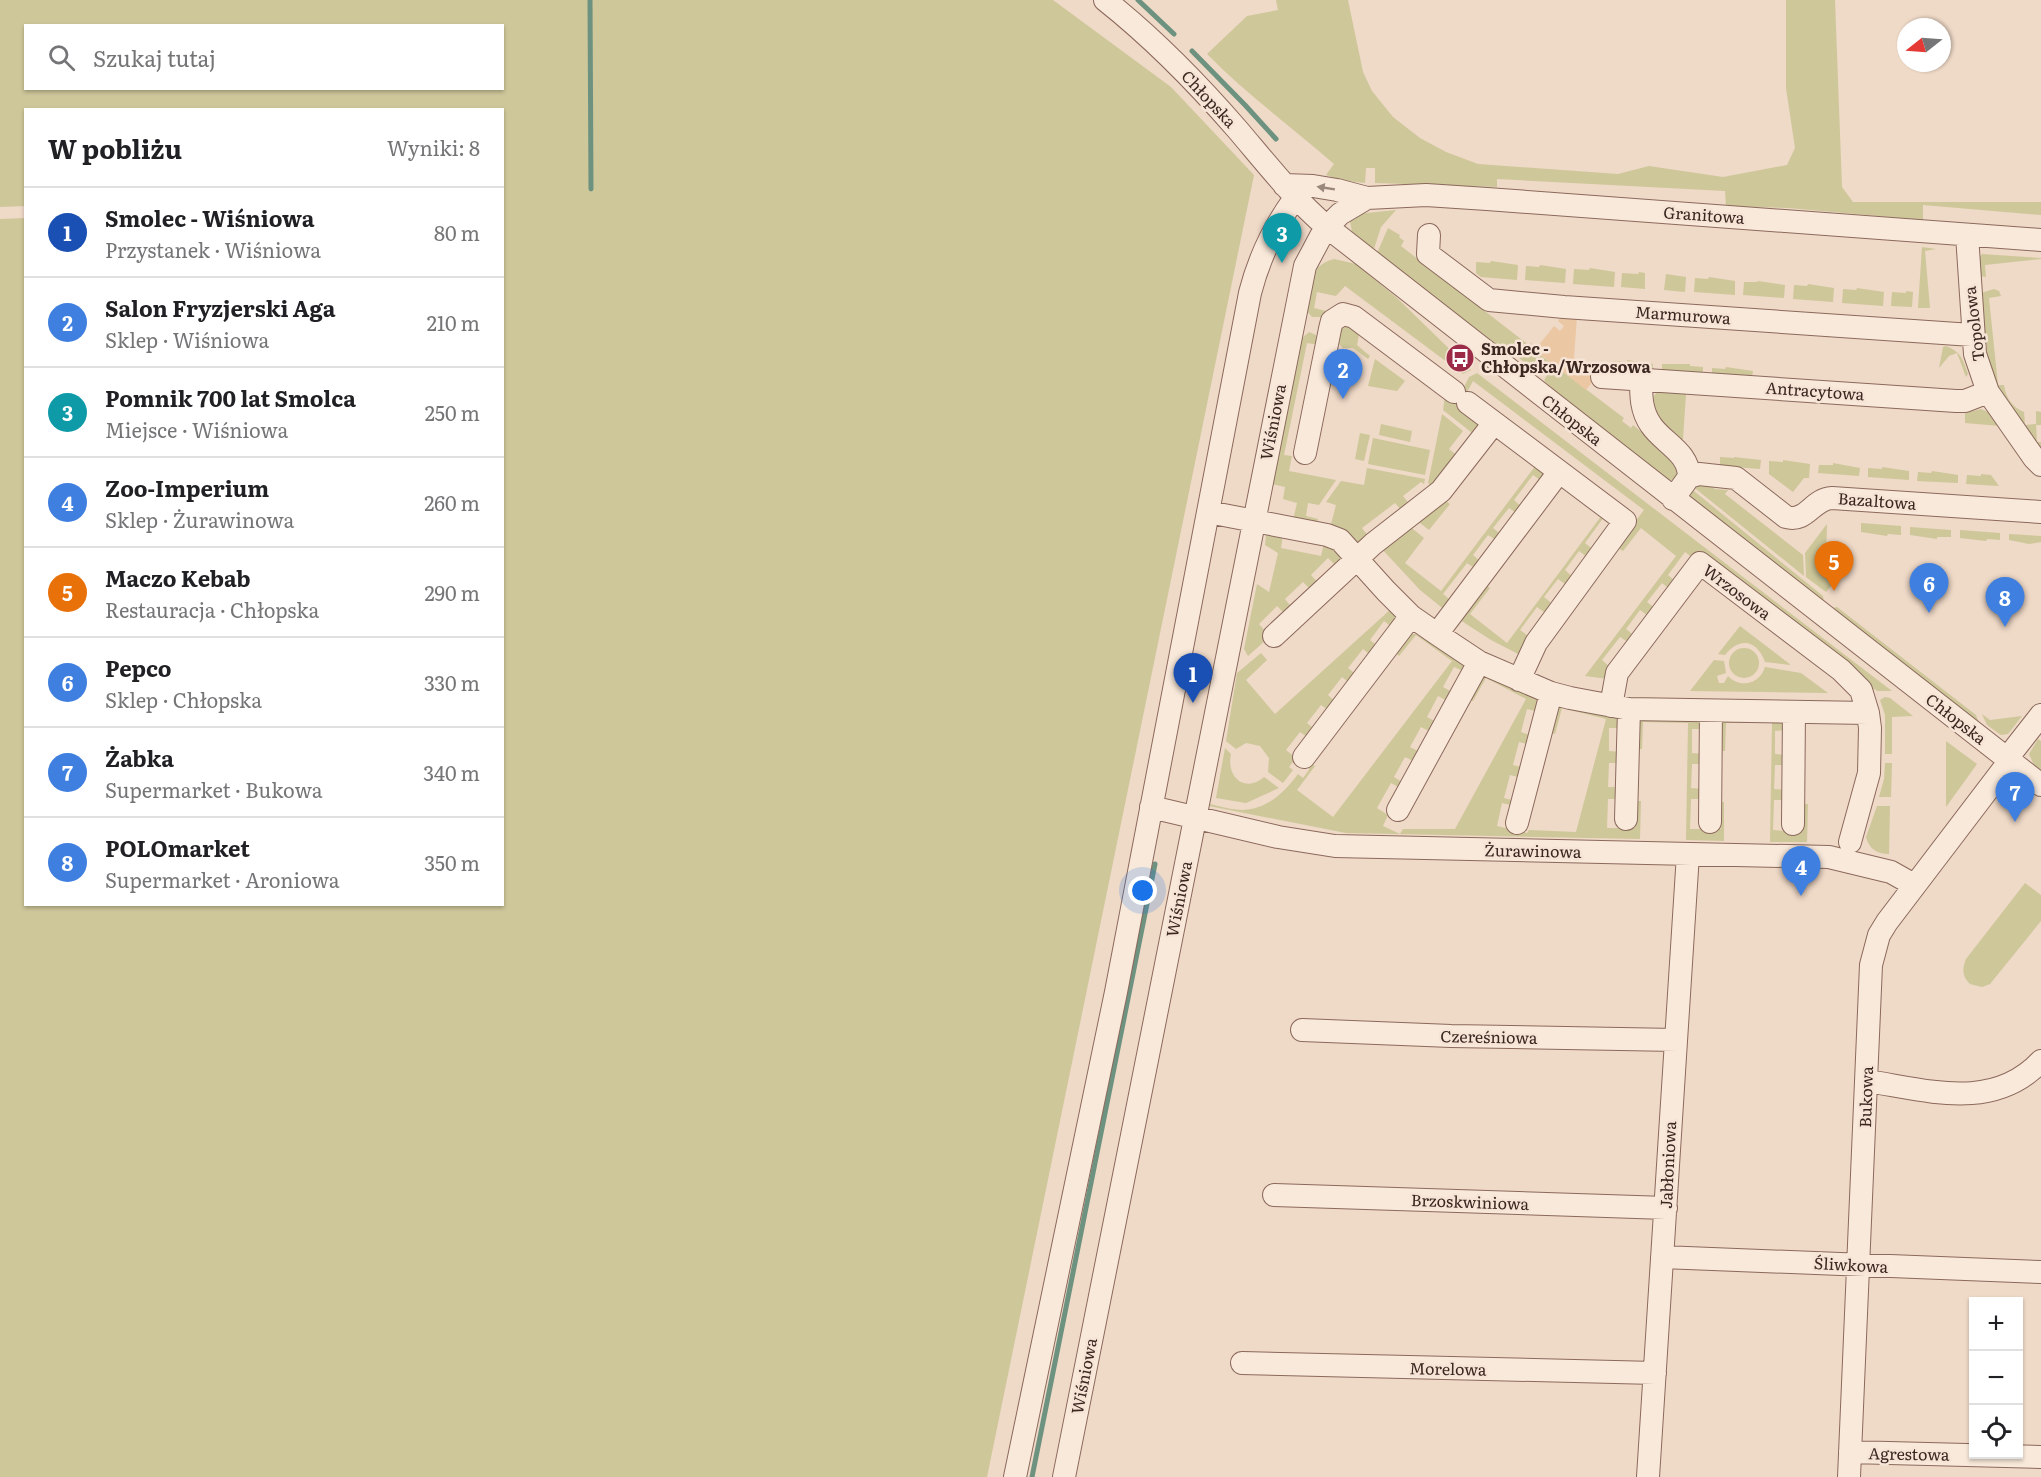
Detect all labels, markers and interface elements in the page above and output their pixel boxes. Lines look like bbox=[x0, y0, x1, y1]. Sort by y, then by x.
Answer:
north arrow bbox=[1897, 18, 1951, 72]
search box bbox=[24, 24, 504, 90]
icon: search bbox=[45, 41, 78, 74]
text: Szukaj tutaj bbox=[93, 41, 216, 74]
street label: Chłopska bbox=[1177, 64, 1243, 133]
text: W pobliżu bbox=[48, 128, 182, 167]
text: Wyniki: 8 bbox=[387, 132, 480, 162]
one-way arrow bbox=[1316, 183, 1335, 192]
street label: Granitowa bbox=[1663, 199, 1746, 229]
text: Smolec - Wiśniowa bbox=[105, 201, 314, 234]
pin: 3 bbox=[1262, 214, 1302, 263]
text: 1 bbox=[63, 217, 72, 247]
text: 80 m bbox=[434, 217, 480, 247]
text: Przystanek · Wiśniowa bbox=[105, 234, 321, 264]
street label: Topolowa bbox=[1956, 285, 1990, 363]
text: Salon Fryzjerski Aga bbox=[105, 291, 335, 324]
street label: Marmurowa bbox=[1634, 299, 1732, 329]
text: 2 bbox=[62, 307, 73, 337]
text: 210 m bbox=[427, 307, 480, 337]
text: Sklep · Wiśniowa bbox=[105, 324, 269, 354]
place label: Smolec - Chłopska/Wrzosowa bbox=[1481, 336, 1651, 378]
bus stop icon: Smolec - Chłopska/Wrzosowa bbox=[1444, 342, 1476, 374]
pin: 2 bbox=[1324, 350, 1362, 399]
street label: Antracytowa bbox=[1765, 375, 1866, 405]
text: Pomnik 700 lat Smolca bbox=[105, 381, 356, 414]
street label: Wiśniowa bbox=[1253, 381, 1291, 462]
street label: Chłopska bbox=[1537, 388, 1608, 451]
text: 3 bbox=[62, 397, 73, 427]
text: 250 m bbox=[425, 397, 480, 427]
text: Miejsce · Wiśniowa bbox=[105, 414, 288, 444]
text: Zoo-Imperium bbox=[105, 471, 269, 504]
street label: Bazaltowa bbox=[1837, 485, 1917, 515]
text: 4 bbox=[61, 487, 74, 517]
text: 260 m bbox=[424, 487, 480, 517]
text: Sklep · Żurawinowa bbox=[105, 504, 294, 534]
pin: 5 bbox=[1814, 542, 1854, 591]
street label: Wrzosowa bbox=[1699, 558, 1777, 625]
text: Maczo Kebab bbox=[105, 561, 251, 594]
pin: 6 bbox=[1910, 564, 1948, 613]
text: 5 bbox=[62, 577, 73, 607]
text: 290 m bbox=[424, 577, 480, 607]
pin: 8 bbox=[1986, 578, 2024, 627]
text: Restauracja · Chłopska bbox=[105, 594, 319, 624]
text: Pepco bbox=[105, 651, 172, 684]
pin: 1 bbox=[1174, 654, 1212, 703]
text: 6 bbox=[62, 667, 73, 697]
text: 330 m bbox=[424, 667, 480, 697]
text: Sklep · Chłopska bbox=[105, 684, 262, 714]
street label: Chłopska bbox=[1921, 687, 1992, 750]
text: Żabka bbox=[105, 741, 174, 774]
text: 7 bbox=[62, 757, 73, 787]
text: 340 m bbox=[423, 757, 480, 787]
pin: 7 bbox=[1996, 772, 2034, 822]
text: Supermarket · Bukowa bbox=[105, 774, 322, 804]
text: POLOmarket bbox=[105, 831, 250, 864]
street label: Żurawinowa bbox=[1484, 837, 1582, 863]
pin: 4 bbox=[1782, 846, 1820, 896]
text: 8 bbox=[62, 847, 73, 877]
text: 350 m bbox=[424, 847, 480, 877]
street label: Wiśniowa bbox=[1159, 858, 1197, 939]
text: Supermarket · Aroniowa bbox=[105, 864, 340, 894]
your location bbox=[1128, 876, 1157, 905]
street label: Czereśniowa bbox=[1440, 1023, 1538, 1049]
street label: Bukowa bbox=[1852, 1065, 1878, 1128]
street label: Jabłoniowa bbox=[1653, 1120, 1681, 1209]
street label: Brzoskwiniowa bbox=[1411, 1187, 1530, 1215]
street label: Śliwkowa bbox=[1813, 1250, 1889, 1278]
map controls bbox=[1969, 1297, 2023, 1459]
button: + bbox=[1969, 1297, 2023, 1351]
street label: Wiśniowa bbox=[1064, 1335, 1102, 1416]
button: − bbox=[1969, 1351, 2023, 1405]
street label: Morelowa bbox=[1409, 1355, 1487, 1381]
button: locate bbox=[1969, 1405, 2023, 1459]
street label: Agrestowa bbox=[1868, 1440, 1950, 1466]

